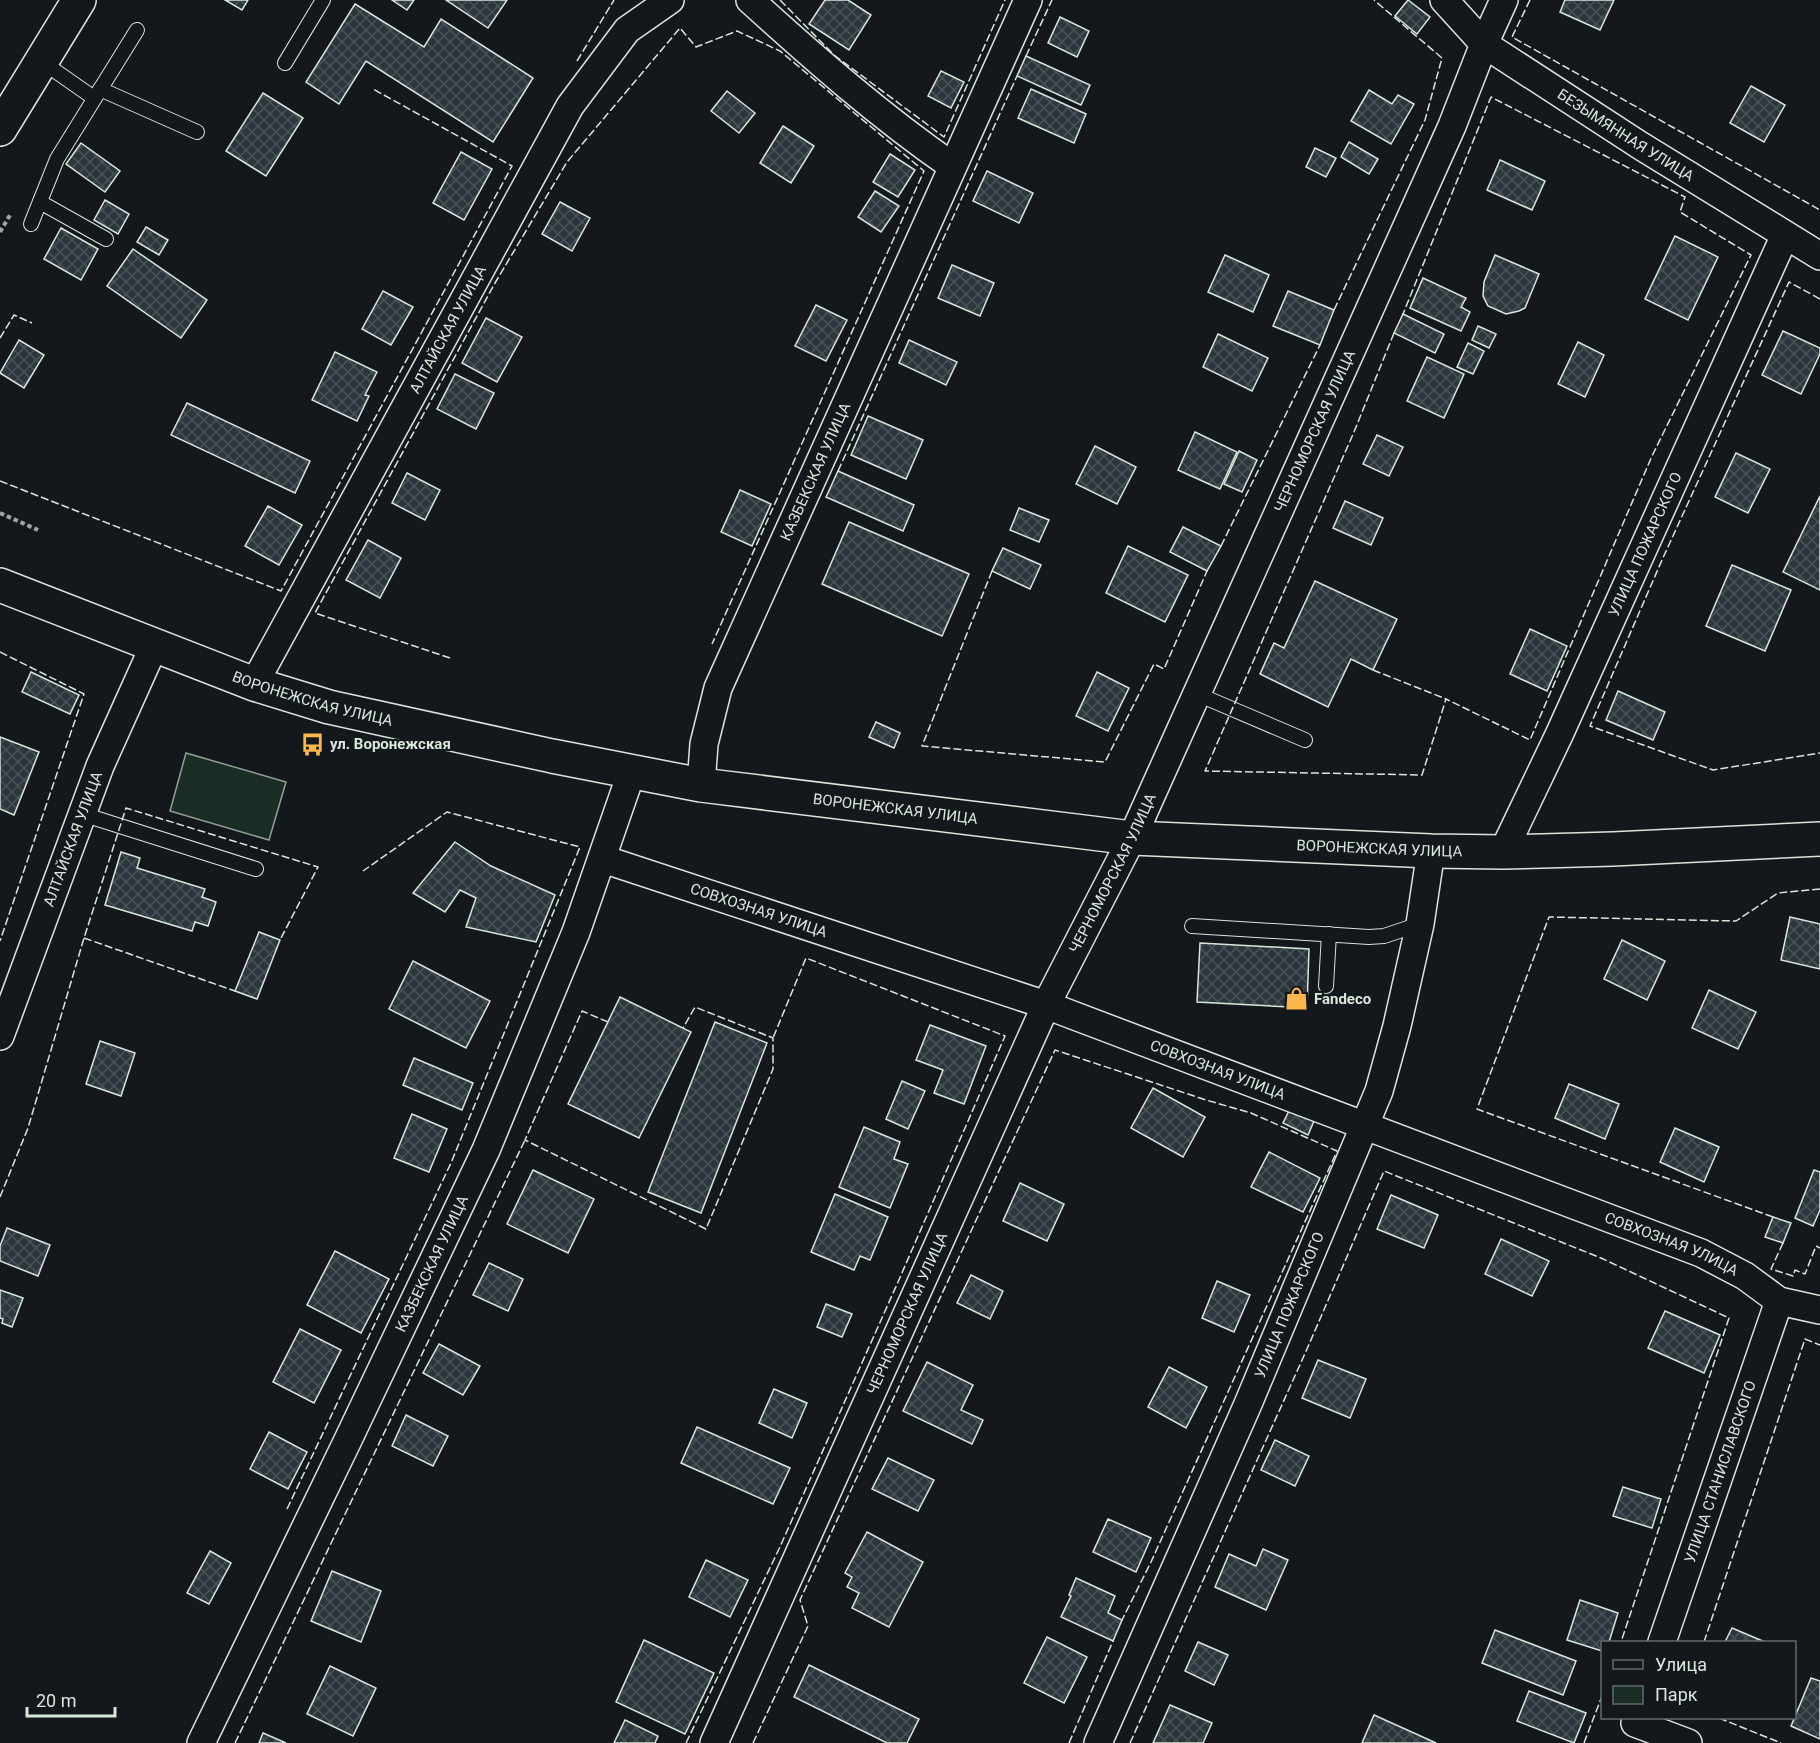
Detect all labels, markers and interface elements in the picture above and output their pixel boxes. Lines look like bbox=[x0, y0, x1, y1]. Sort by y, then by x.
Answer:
street label: БЕЗЫМЯННАЯ УЛИЦА bbox=[1554, 85, 1697, 185]
street label: АЛТАЙСКАЯ УЛИЦА bbox=[406, 262, 490, 397]
street label: ЧЕРНОМОРСКАЯ УЛИЦА bbox=[1271, 347, 1359, 515]
street label: КАЗБЕКСКАЯ УЛИЦА bbox=[777, 400, 854, 544]
street label: УЛИЦА ПОЖАРСКОГО bbox=[1605, 469, 1686, 619]
street label: ВОРОНЕЖСКАЯ УЛИЦА bbox=[230, 667, 395, 730]
bus stop icon: ул. Воронежская bbox=[299, 731, 325, 757]
place label: ул. Воронежская bbox=[330, 735, 451, 753]
street label: АЛТАЙСКАЯ УЛИЦА bbox=[40, 769, 106, 909]
street label: ВОРОНЕЖСКАЯ УЛИЦА bbox=[812, 790, 979, 828]
street label: ЧЕРНОМОРСКАЯ УЛИЦА bbox=[1065, 790, 1160, 956]
street label: ВОРОНЕЖСКАЯ УЛИЦА bbox=[1296, 836, 1463, 860]
street label: СОВХОЗНАЯ УЛИЦА bbox=[688, 879, 830, 941]
shop icon: Fandeco bbox=[1283, 986, 1309, 1012]
place label: Fandeco bbox=[1314, 990, 1371, 1008]
street label: СОВХОЗНАЯ УЛИЦА bbox=[1148, 1036, 1288, 1104]
street label: КАЗБЕКСКАЯ УЛИЦА bbox=[392, 1192, 472, 1335]
street label: СОВХОЗНАЯ УЛИЦА bbox=[1602, 1208, 1741, 1280]
street label: ЧЕРНОМОРСКАЯ УЛИЦА bbox=[863, 1229, 952, 1397]
street label: УЛИЦА ПОЖАРСКОГО bbox=[1251, 1229, 1328, 1381]
street label: УЛИЦА СТАНИСЛАВСКОГО bbox=[1681, 1378, 1760, 1565]
legend bbox=[1601, 1641, 1796, 1719]
text: Улица bbox=[1655, 1654, 1707, 1675]
scale bar bbox=[27, 1680, 116, 1718]
text: Парк bbox=[1655, 1684, 1698, 1705]
text: 20 m bbox=[36, 1690, 76, 1711]

